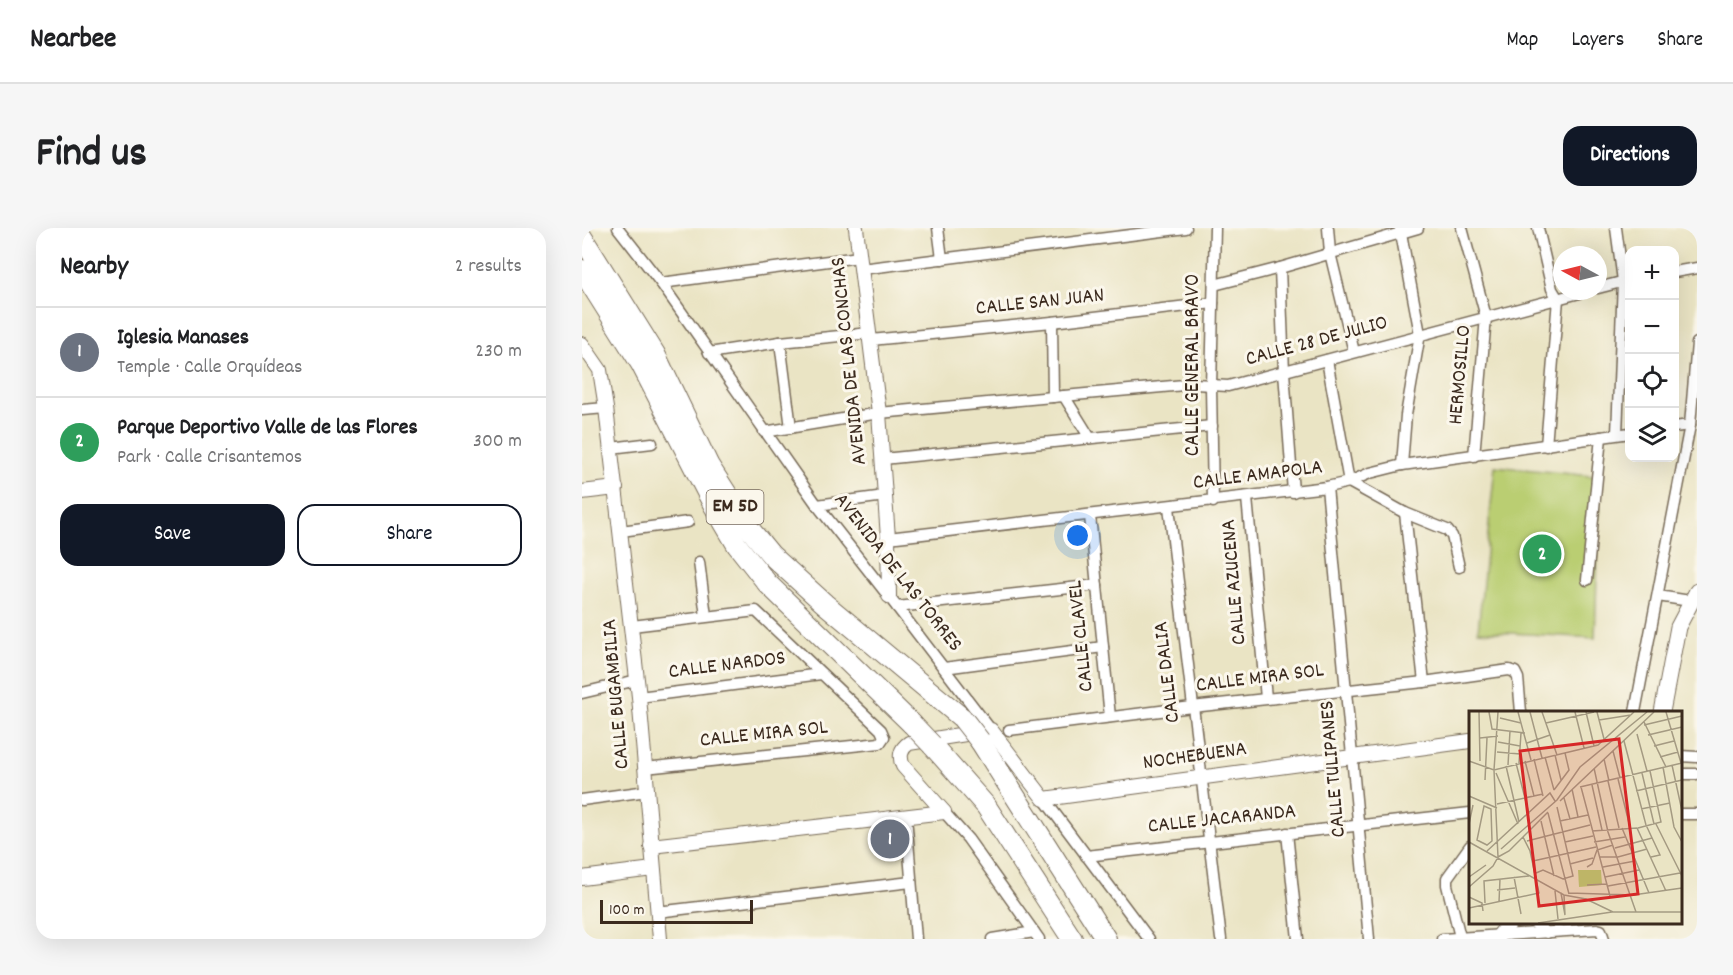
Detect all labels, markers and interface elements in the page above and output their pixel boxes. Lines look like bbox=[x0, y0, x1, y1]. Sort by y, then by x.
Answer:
text: Nearbee bbox=[30, 21, 116, 61]
text: Map bbox=[1507, 26, 1538, 56]
text: Layers bbox=[1571, 26, 1624, 56]
text: Share bbox=[1657, 26, 1703, 56]
text: Find us bbox=[36, 126, 147, 186]
button: Directions bbox=[1563, 126, 1697, 186]
north arrow bbox=[1553, 246, 1607, 300]
map controls bbox=[1625, 246, 1679, 462]
button: + bbox=[1625, 246, 1679, 300]
text: Nearby bbox=[60, 249, 128, 286]
text: 2 results bbox=[455, 253, 522, 281]
street label: AVENIDA DE LAS CONCHAS bbox=[824, 255, 876, 467]
street label: CALLE GENERAL BRAVO bbox=[1179, 274, 1209, 456]
street label: CALLE SAN JUAN bbox=[974, 281, 1106, 325]
button: − bbox=[1625, 300, 1679, 354]
street label: CALLE 28 DE JULIO bbox=[1243, 309, 1391, 375]
text: Iglesia Manases bbox=[117, 323, 249, 354]
street label: HERMOSILLO bbox=[1442, 324, 1480, 426]
text: 1 bbox=[77, 338, 82, 366]
text: 230 m bbox=[475, 338, 522, 366]
text: Temple · Calle Orquídeas bbox=[117, 354, 302, 382]
button: locate bbox=[1625, 354, 1679, 408]
button: layers bbox=[1625, 408, 1679, 462]
text: Parque Deportivo Valle de las Flores bbox=[117, 413, 418, 444]
text: 2 bbox=[75, 428, 84, 456]
text: 300 m bbox=[473, 428, 522, 456]
text: Park · Calle Crisantemos bbox=[117, 444, 302, 472]
street label: CALLE AMAPOLA bbox=[1192, 453, 1324, 499]
street label: AVENIDA DE LAS TORRES bbox=[825, 487, 969, 659]
road number: EM 5D bbox=[706, 490, 764, 524]
button: Save bbox=[60, 504, 285, 566]
button: Share bbox=[297, 504, 522, 566]
street label: CALLE AZUCENA bbox=[1215, 518, 1255, 646]
your location bbox=[1063, 521, 1092, 550]
pin: 2 bbox=[1522, 532, 1562, 576]
street label: CALLE CLAVEL bbox=[1061, 578, 1103, 693]
street label: CALLE BUGAMBILIA bbox=[595, 618, 639, 770]
street label: CALLE DALIA bbox=[1147, 619, 1189, 725]
street label: CALLE NARDOS bbox=[667, 644, 787, 688]
street label: CALLE MIRA SOL bbox=[1194, 656, 1326, 702]
street label: CALLE TULIPANES bbox=[1313, 699, 1355, 839]
inset map bbox=[1469, 711, 1682, 924]
street label: CALLE MIRA SOL bbox=[698, 713, 830, 757]
street label: NOCHEBUENA bbox=[1141, 735, 1249, 779]
street label: CALLE JACARANDA bbox=[1146, 797, 1298, 843]
pin: 1 bbox=[870, 816, 910, 862]
scale bar bbox=[600, 897, 753, 924]
text: 100 m bbox=[609, 899, 645, 922]

